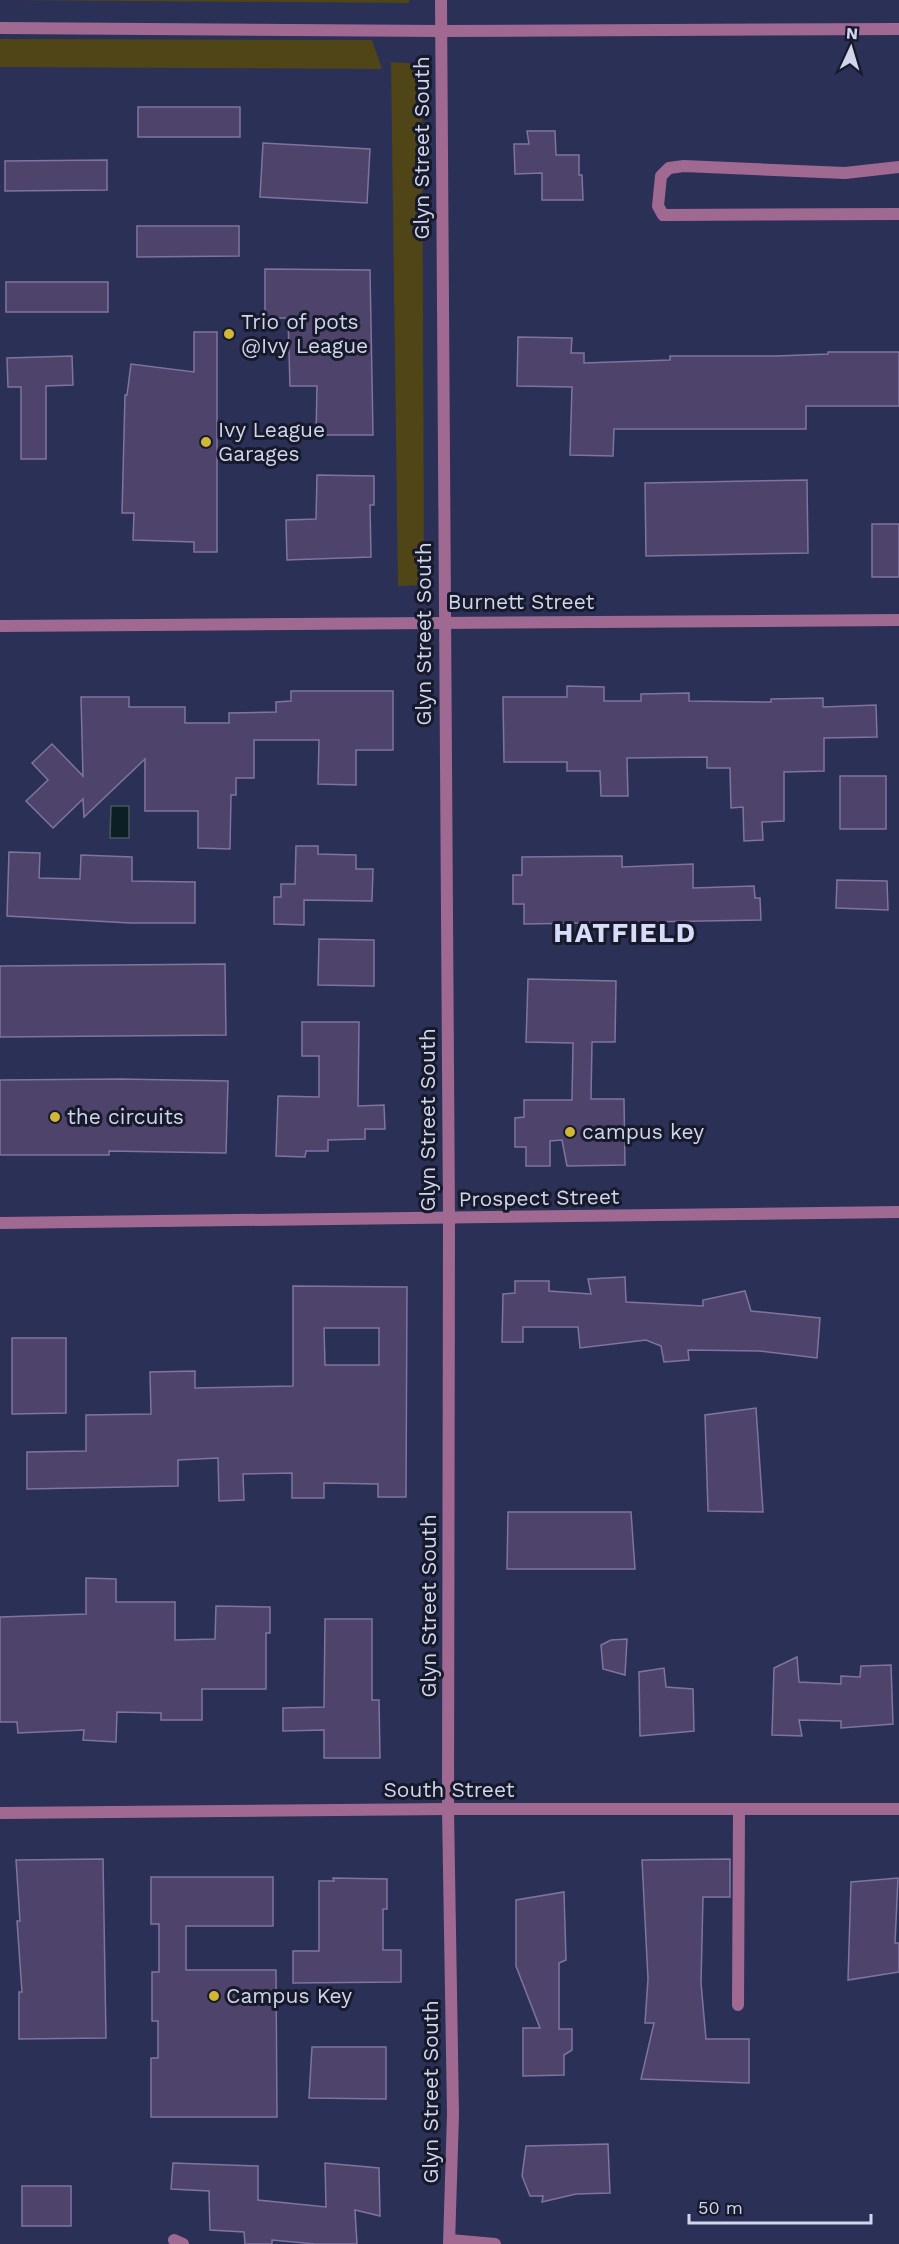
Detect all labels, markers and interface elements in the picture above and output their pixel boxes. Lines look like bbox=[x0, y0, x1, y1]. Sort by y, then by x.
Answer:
north arrow bbox=[821, 18, 881, 78]
text: N bbox=[845, 24, 859, 43]
street label: Glyn Street South bbox=[409, 56, 434, 240]
place label: Trio of pots @Ivy League bbox=[241, 309, 368, 358]
marker: Trio of pots @Ivy League bbox=[222, 327, 236, 341]
place label: Ivy League Garages bbox=[218, 417, 325, 466]
marker: Ivy League Garages bbox=[199, 435, 213, 449]
street label: Glyn Street South bbox=[411, 542, 436, 726]
street label: Burnett Street bbox=[448, 589, 595, 614]
district label: HATFIELD bbox=[553, 917, 697, 949]
street label: Glyn Street South bbox=[415, 1028, 440, 1212]
place label: the circuits bbox=[67, 1104, 184, 1129]
marker: the circuits bbox=[48, 1110, 62, 1124]
place label: campus key bbox=[582, 1119, 704, 1144]
marker: campus key bbox=[563, 1125, 577, 1139]
street label: Prospect Street bbox=[458, 1184, 620, 1211]
street label: Glyn Street South bbox=[416, 1514, 441, 1698]
street label: South Street bbox=[383, 1777, 515, 1802]
place label: Campus Key bbox=[226, 1983, 352, 2008]
marker: Campus Key bbox=[207, 1989, 221, 2003]
street label: Glyn Street South bbox=[418, 2000, 443, 2184]
scale bar bbox=[689, 2187, 870, 2225]
text: 50 m bbox=[698, 2197, 743, 2218]

